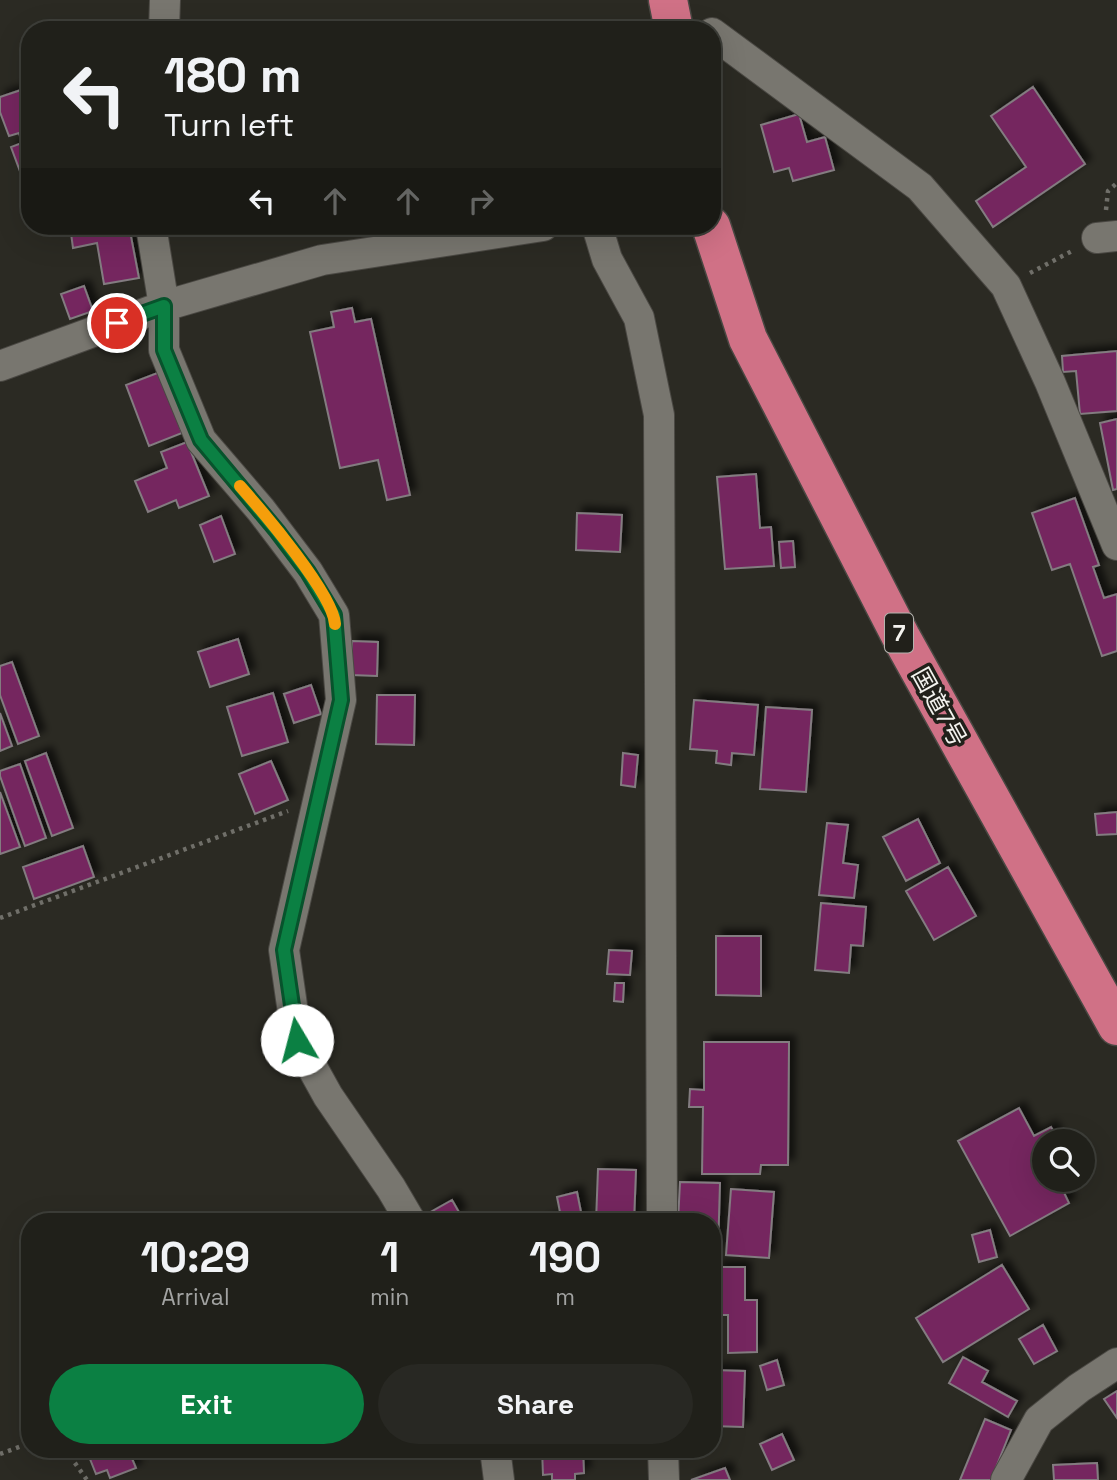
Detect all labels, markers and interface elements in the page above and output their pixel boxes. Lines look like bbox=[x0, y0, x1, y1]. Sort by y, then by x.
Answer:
text: 180 m bbox=[164, 44, 302, 106]
icon: left bbox=[49, 49, 140, 140]
text: Turn left bbox=[164, 105, 294, 145]
icon: left bbox=[243, 182, 281, 220]
icon: ahead bbox=[316, 182, 354, 220]
icon: ahead bbox=[389, 182, 427, 220]
icon: right bbox=[462, 182, 500, 220]
pin bbox=[87, 293, 147, 353]
icon: arrive bbox=[98, 304, 136, 342]
road number: 7 bbox=[885, 614, 913, 652]
street label: 国道7号 bbox=[905, 662, 974, 752]
position arrow bbox=[260, 1003, 334, 1077]
map controls bbox=[1032, 1129, 1095, 1192]
button: search bbox=[1032, 1129, 1095, 1192]
text: 10:29 bbox=[141, 1231, 250, 1284]
text: 1 bbox=[380, 1231, 399, 1284]
text: 190 bbox=[529, 1231, 601, 1284]
text: Arrival bbox=[161, 1282, 230, 1312]
text: min bbox=[370, 1282, 409, 1312]
text: m bbox=[555, 1282, 575, 1312]
button: Exit bbox=[49, 1364, 364, 1444]
button: Share bbox=[378, 1364, 693, 1444]

